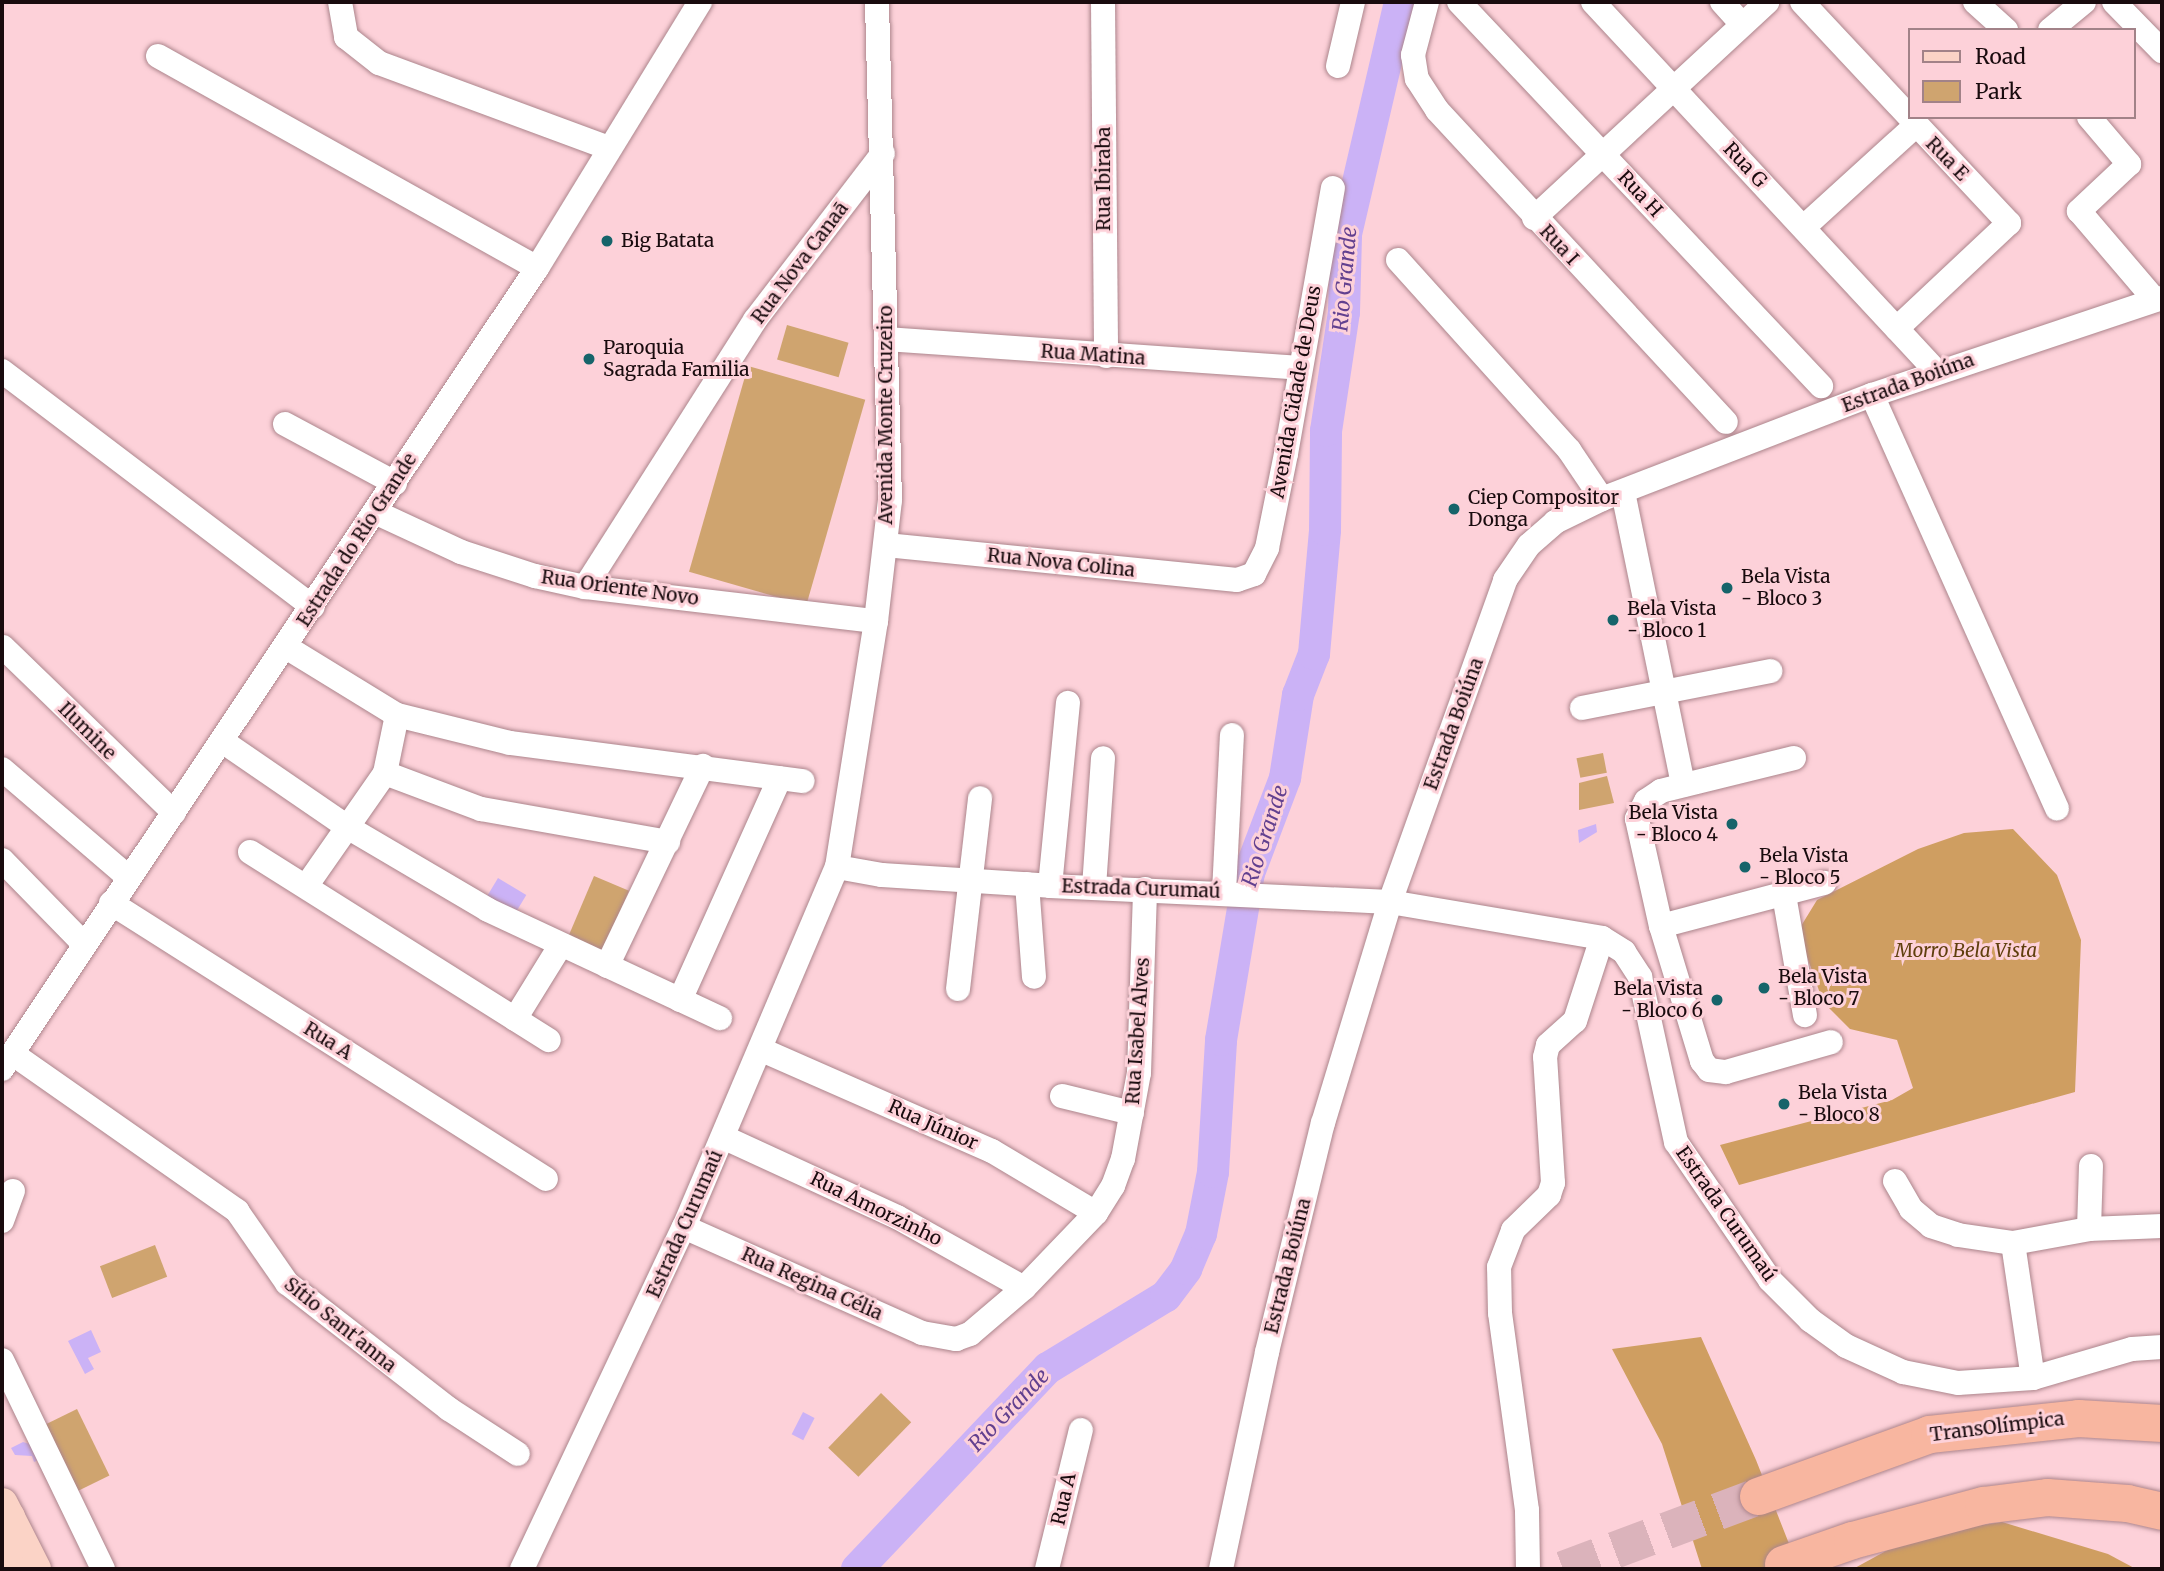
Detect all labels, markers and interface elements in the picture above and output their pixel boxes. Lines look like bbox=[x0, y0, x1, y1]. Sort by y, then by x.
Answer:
legend bbox=[1909, 28, 2136, 119]
text: Road bbox=[1975, 43, 2026, 70]
text: Park bbox=[1975, 78, 2022, 105]
street label: Rua Ibiraba bbox=[1093, 127, 1115, 231]
street label: Rua E bbox=[1921, 133, 1973, 185]
street label: Rua G bbox=[1718, 138, 1772, 192]
street label: Rua H bbox=[1613, 166, 1667, 222]
street label: Rua Nova Canaã bbox=[747, 198, 853, 328]
street label: Rua I bbox=[1535, 220, 1583, 270]
water label: Rio Grande bbox=[1328, 226, 1362, 332]
place label: Big Batata bbox=[621, 230, 714, 252]
marker: Big Batata bbox=[599, 233, 615, 249]
street label: Avenida Cidade de Deus bbox=[1266, 284, 1326, 500]
street label: Avenida Monte Cruzeiro bbox=[875, 305, 897, 525]
place label: Paroquia Sagrada Familia bbox=[603, 337, 750, 381]
street label: Rua Matina bbox=[1040, 340, 1146, 370]
street label: Estrada Boiúna bbox=[1839, 349, 1977, 417]
marker: Paroquia Sagrada Familia bbox=[581, 351, 597, 367]
street label: Estrada do Rio Grande bbox=[292, 449, 422, 631]
place label: Ciep Compositor Donga bbox=[1468, 487, 1619, 531]
marker: Ciep Compositor Donga bbox=[1446, 501, 1462, 517]
street label: Rua Nova Colina bbox=[986, 544, 1136, 582]
street label: Rua Oriente Novo bbox=[540, 566, 700, 610]
place label: Bela Vista - Bloco 3 bbox=[1741, 566, 1830, 610]
marker: Bela Vista - Bloco 3 bbox=[1719, 580, 1735, 596]
place label: Bela Vista - Bloco 1 bbox=[1627, 598, 1716, 642]
marker: Bela Vista - Bloco 1 bbox=[1605, 612, 1621, 628]
street label: Estrada Boiúna bbox=[1420, 655, 1488, 793]
street label: Ilumine bbox=[53, 697, 121, 765]
water label: Rio Grande bbox=[1237, 782, 1293, 890]
place label: Bela Vista - Bloco 4 bbox=[1629, 802, 1718, 846]
marker: Bela Vista - Bloco 4 bbox=[1724, 816, 1740, 832]
place label: Bela Vista - Bloco 5 bbox=[1759, 845, 1848, 889]
marker: Bela Vista - Bloco 5 bbox=[1737, 859, 1753, 875]
street label: Estrada Curumaú bbox=[1061, 875, 1221, 903]
park label: Morro Bela Vista bbox=[1895, 940, 2037, 962]
street label: Rua Isabel Alves bbox=[1121, 957, 1155, 1105]
place label: Bela Vista - Bloco 7 bbox=[1778, 966, 1867, 1010]
place label: Bela Vista - Bloco 6 bbox=[1614, 978, 1703, 1022]
marker: Bela Vista - Bloco 7 bbox=[1756, 980, 1772, 996]
marker: Bela Vista - Bloco 6 bbox=[1709, 992, 1725, 1008]
street label: Rua A bbox=[300, 1017, 356, 1065]
place label: Bela Vista - Bloco 8 bbox=[1798, 1082, 1887, 1126]
street label: Rua Júnior bbox=[885, 1095, 981, 1155]
marker: Bela Vista - Bloco 8 bbox=[1776, 1096, 1792, 1112]
street label: Estrada Curumaú bbox=[1671, 1142, 1781, 1286]
street label: Estrada Curumaú bbox=[642, 1147, 728, 1301]
street label: Rua Amorzinho bbox=[806, 1167, 946, 1251]
street label: Estrada Boiúna bbox=[1260, 1196, 1316, 1336]
street label: Rua Regina Célia bbox=[738, 1243, 886, 1325]
street label: Sítio Sant'anna bbox=[279, 1273, 401, 1377]
water label: Rio Grande bbox=[963, 1363, 1055, 1457]
street label: TransOlímpica bbox=[1929, 1407, 2065, 1447]
street label: Rua A bbox=[1047, 1471, 1081, 1527]

